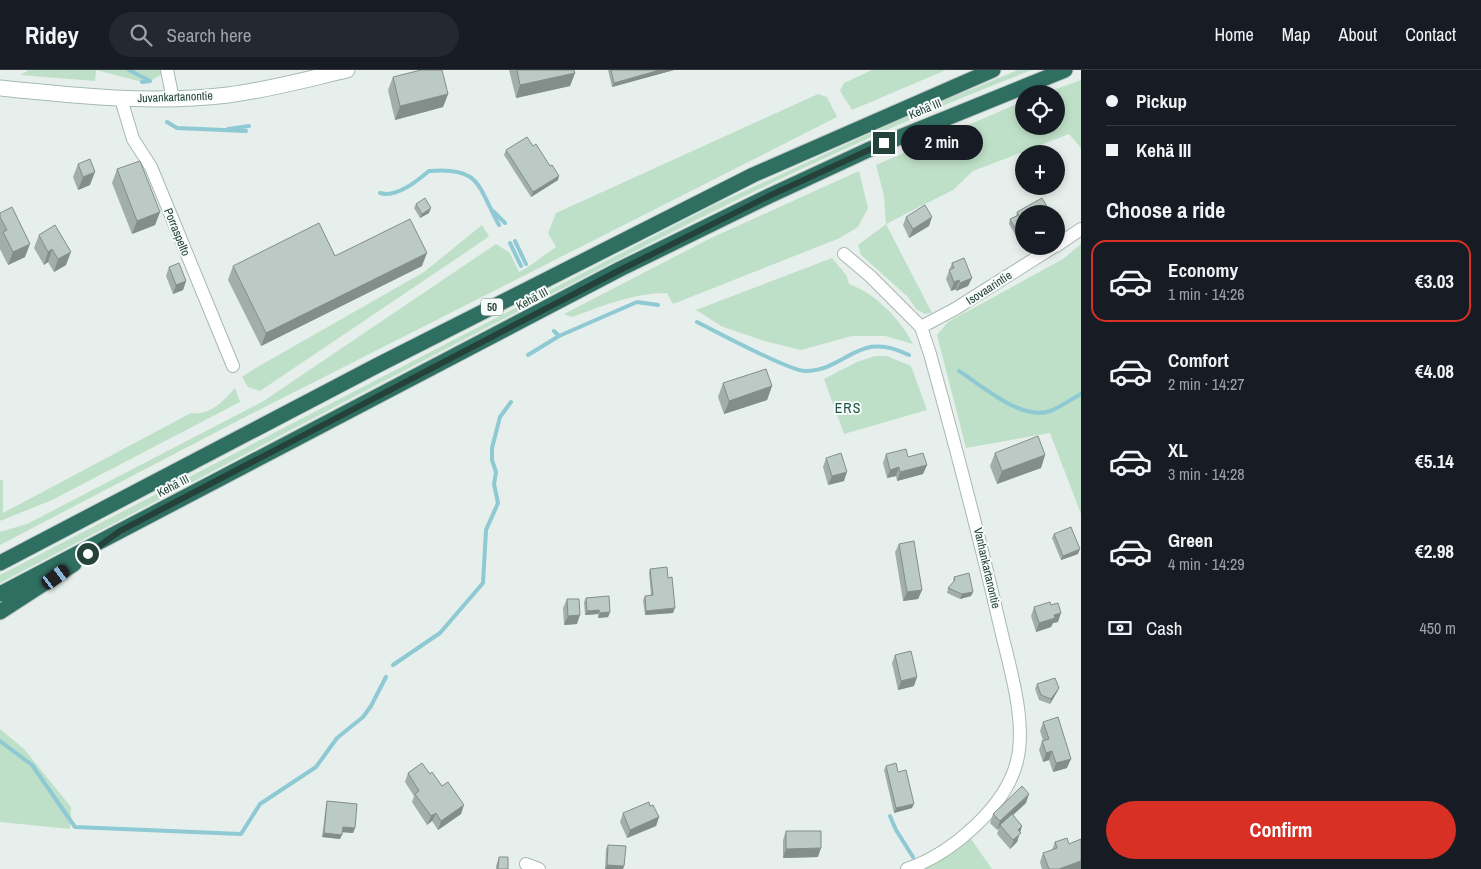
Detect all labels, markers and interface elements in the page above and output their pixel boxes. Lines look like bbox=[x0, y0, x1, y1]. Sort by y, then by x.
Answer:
search box bbox=[109, 12, 459, 57]
text: Ridey bbox=[25, 19, 79, 51]
icon: search bbox=[127, 21, 155, 49]
text: Search here bbox=[167, 22, 251, 48]
text: Home bbox=[1214, 22, 1254, 47]
text: Map bbox=[1282, 22, 1311, 47]
text: About bbox=[1339, 22, 1377, 47]
text: Contact bbox=[1405, 22, 1456, 47]
map controls bbox=[1015, 85, 1065, 255]
button: locate bbox=[1015, 85, 1065, 135]
street label: Juvankartanontie bbox=[137, 88, 213, 106]
text: Pickup bbox=[1136, 88, 1187, 114]
street label: Kehä III bbox=[906, 95, 944, 123]
callout: 2 min bbox=[902, 126, 984, 160]
text: 2 min bbox=[925, 131, 959, 153]
route end bbox=[873, 132, 895, 154]
text: Kehä III bbox=[1136, 137, 1191, 163]
button: + bbox=[1015, 145, 1065, 195]
text: Choose a ride bbox=[1106, 195, 1225, 225]
button: − bbox=[1015, 205, 1065, 255]
street label: Porraspelto bbox=[160, 206, 194, 258]
text: Economy bbox=[1168, 257, 1238, 283]
icon: car bbox=[1108, 259, 1153, 304]
street label: Isovaarintie bbox=[963, 267, 1015, 309]
text: €3.03 bbox=[1415, 268, 1454, 294]
text: 1 min · 14:26 bbox=[1168, 283, 1245, 305]
street label: Kehä III bbox=[513, 284, 551, 314]
road number: 50 bbox=[481, 298, 503, 316]
text: Comfort bbox=[1168, 347, 1229, 373]
icon: car bbox=[1108, 349, 1153, 394]
text: €4.08 bbox=[1415, 358, 1454, 384]
text: 2 min · 14:27 bbox=[1168, 373, 1245, 395]
district label: ERS bbox=[835, 399, 861, 417]
text: XL bbox=[1168, 437, 1188, 463]
icon: car bbox=[1108, 439, 1153, 484]
text: €5.14 bbox=[1415, 448, 1454, 474]
text: 3 min · 14:28 bbox=[1168, 463, 1245, 485]
street label: Kehä III bbox=[154, 471, 192, 501]
street label: Vanhankartanontie bbox=[970, 526, 1004, 610]
text: Green bbox=[1168, 527, 1213, 553]
icon: car bbox=[1108, 529, 1153, 574]
text: €2.98 bbox=[1415, 538, 1454, 564]
route start bbox=[77, 543, 99, 565]
text: 4 min · 14:29 bbox=[1168, 553, 1245, 575]
car bbox=[39, 562, 72, 592]
icon: cash bbox=[1106, 614, 1134, 642]
text: Cash bbox=[1146, 615, 1182, 641]
text: 450 m bbox=[1420, 617, 1456, 639]
button: Confirm bbox=[1106, 801, 1456, 859]

